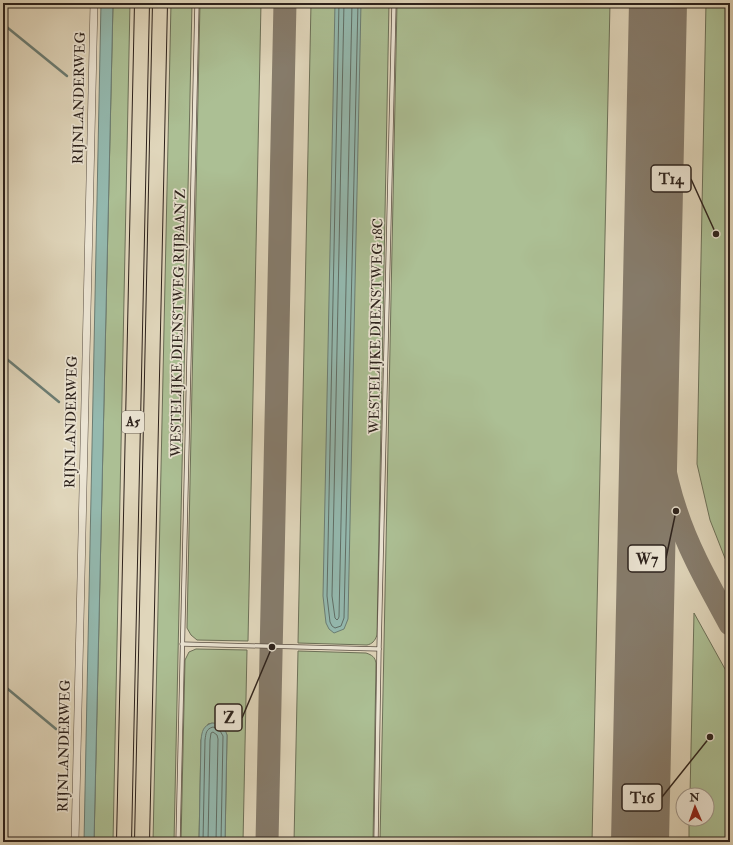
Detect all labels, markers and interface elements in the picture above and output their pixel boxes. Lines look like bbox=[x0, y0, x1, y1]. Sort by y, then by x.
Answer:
street label: RIJNLANDERWEG bbox=[69, 31, 89, 164]
callout: T14 bbox=[651, 165, 691, 192]
text: T14 bbox=[658, 170, 684, 189]
street label: WESTELIJKE DIENSTWEG RIJBAAN Z bbox=[167, 188, 189, 458]
street label: WESTELIJKE DIENSTWEG 18C bbox=[366, 218, 386, 435]
street label: RIJNLANDERWEG bbox=[61, 355, 81, 488]
road number: A5 bbox=[122, 411, 144, 433]
callout: W7 bbox=[628, 545, 666, 572]
text: W7 bbox=[635, 550, 658, 569]
street label: RIJNLANDERWEG bbox=[54, 679, 74, 812]
callout: Z bbox=[215, 704, 242, 731]
text: Z bbox=[223, 709, 235, 728]
callout: T16 bbox=[622, 784, 662, 811]
north arrow bbox=[675, 787, 715, 827]
text: T16 bbox=[629, 789, 655, 808]
text: N bbox=[689, 791, 701, 804]

